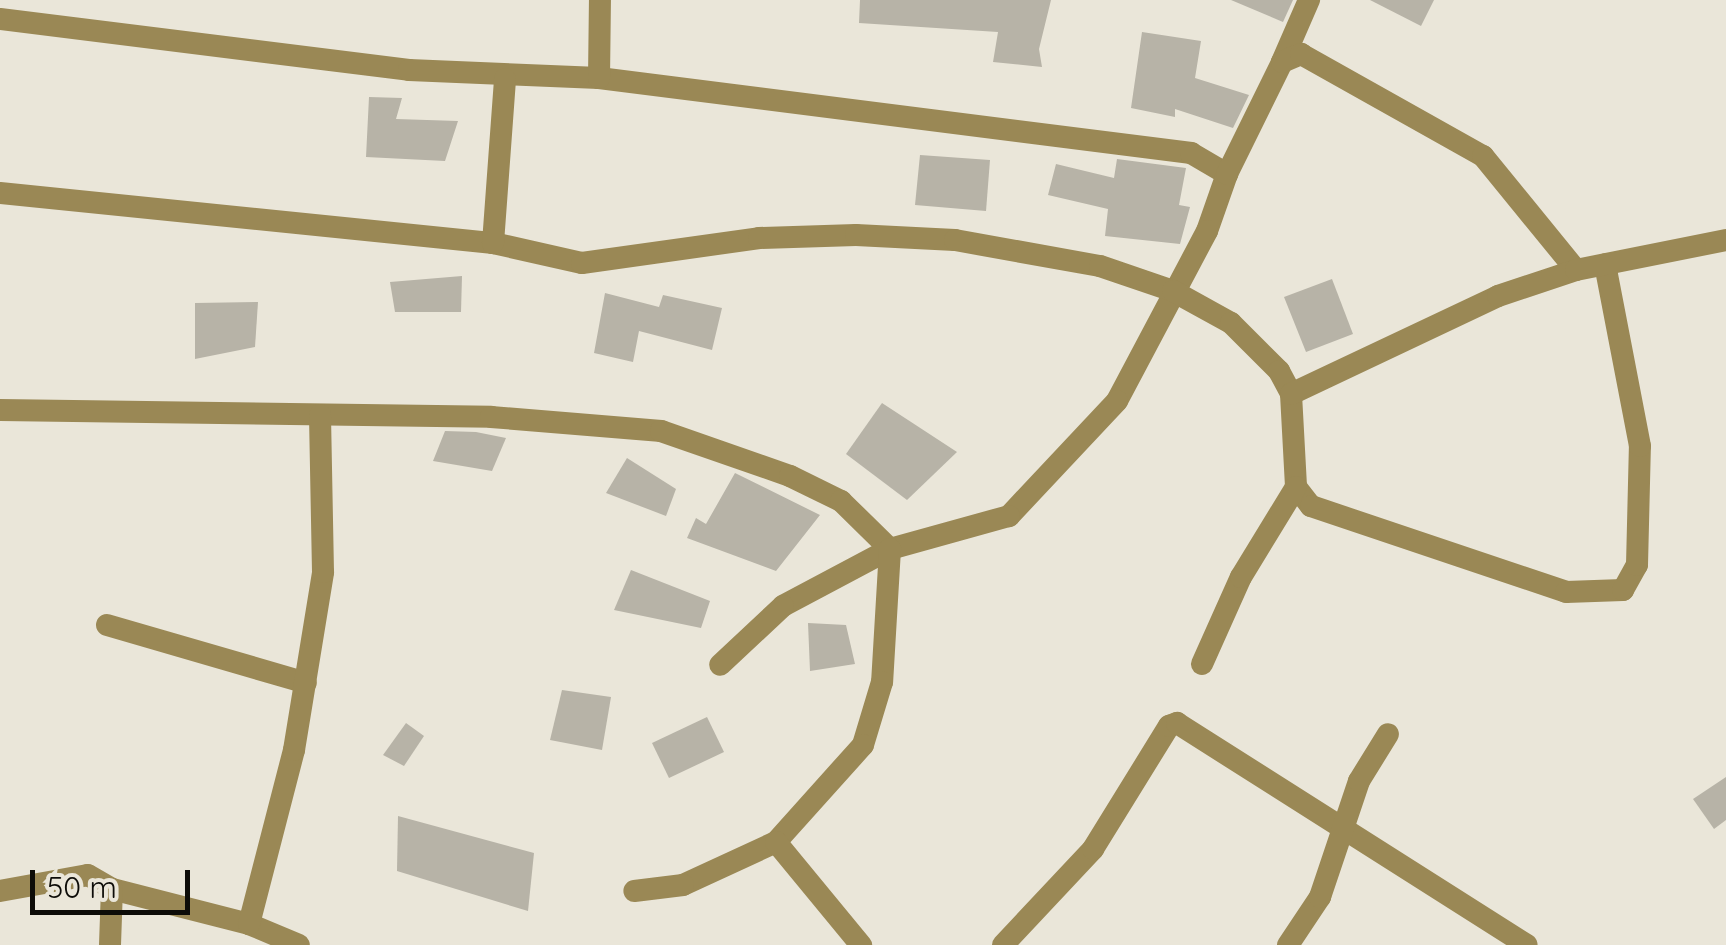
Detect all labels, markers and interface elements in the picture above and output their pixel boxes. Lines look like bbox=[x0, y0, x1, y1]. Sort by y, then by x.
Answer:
scale bar bbox=[35, 850, 195, 912]
text: 50 m bbox=[47, 868, 117, 906]

